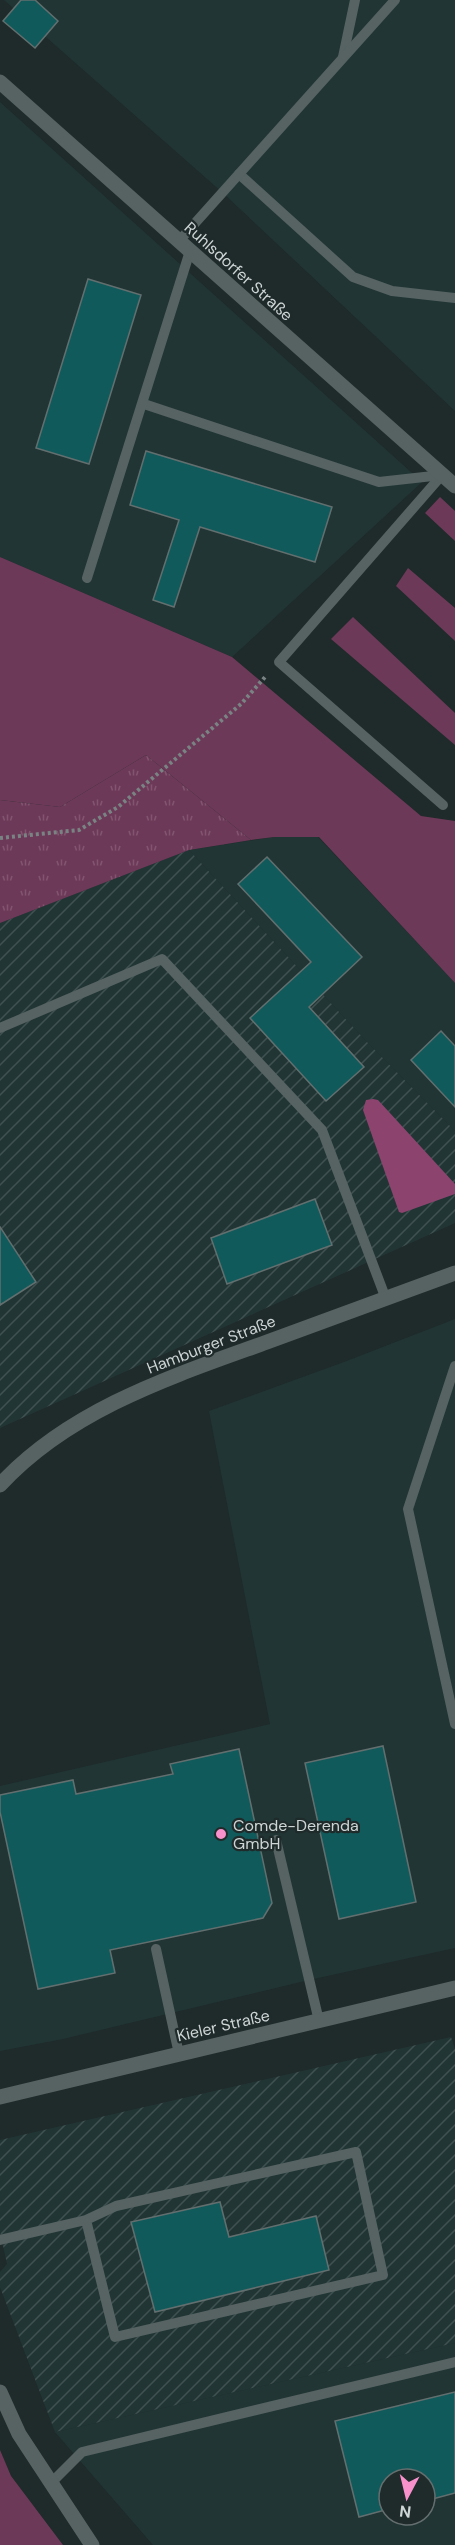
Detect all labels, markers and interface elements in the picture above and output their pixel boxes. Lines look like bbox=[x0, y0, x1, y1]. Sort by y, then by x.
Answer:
street label: Ruhlsdorfer Straße bbox=[180, 217, 297, 326]
street label: Hamburger Straße bbox=[144, 1310, 279, 1379]
place label: Comde-Derenda GmbH bbox=[233, 1815, 359, 1854]
marker: Comde-Derenda GmbH bbox=[214, 1827, 228, 1841]
street label: Kieler Straße bbox=[175, 2005, 272, 2046]
north arrow bbox=[377, 2467, 437, 2527]
text: N bbox=[398, 2500, 412, 2523]

